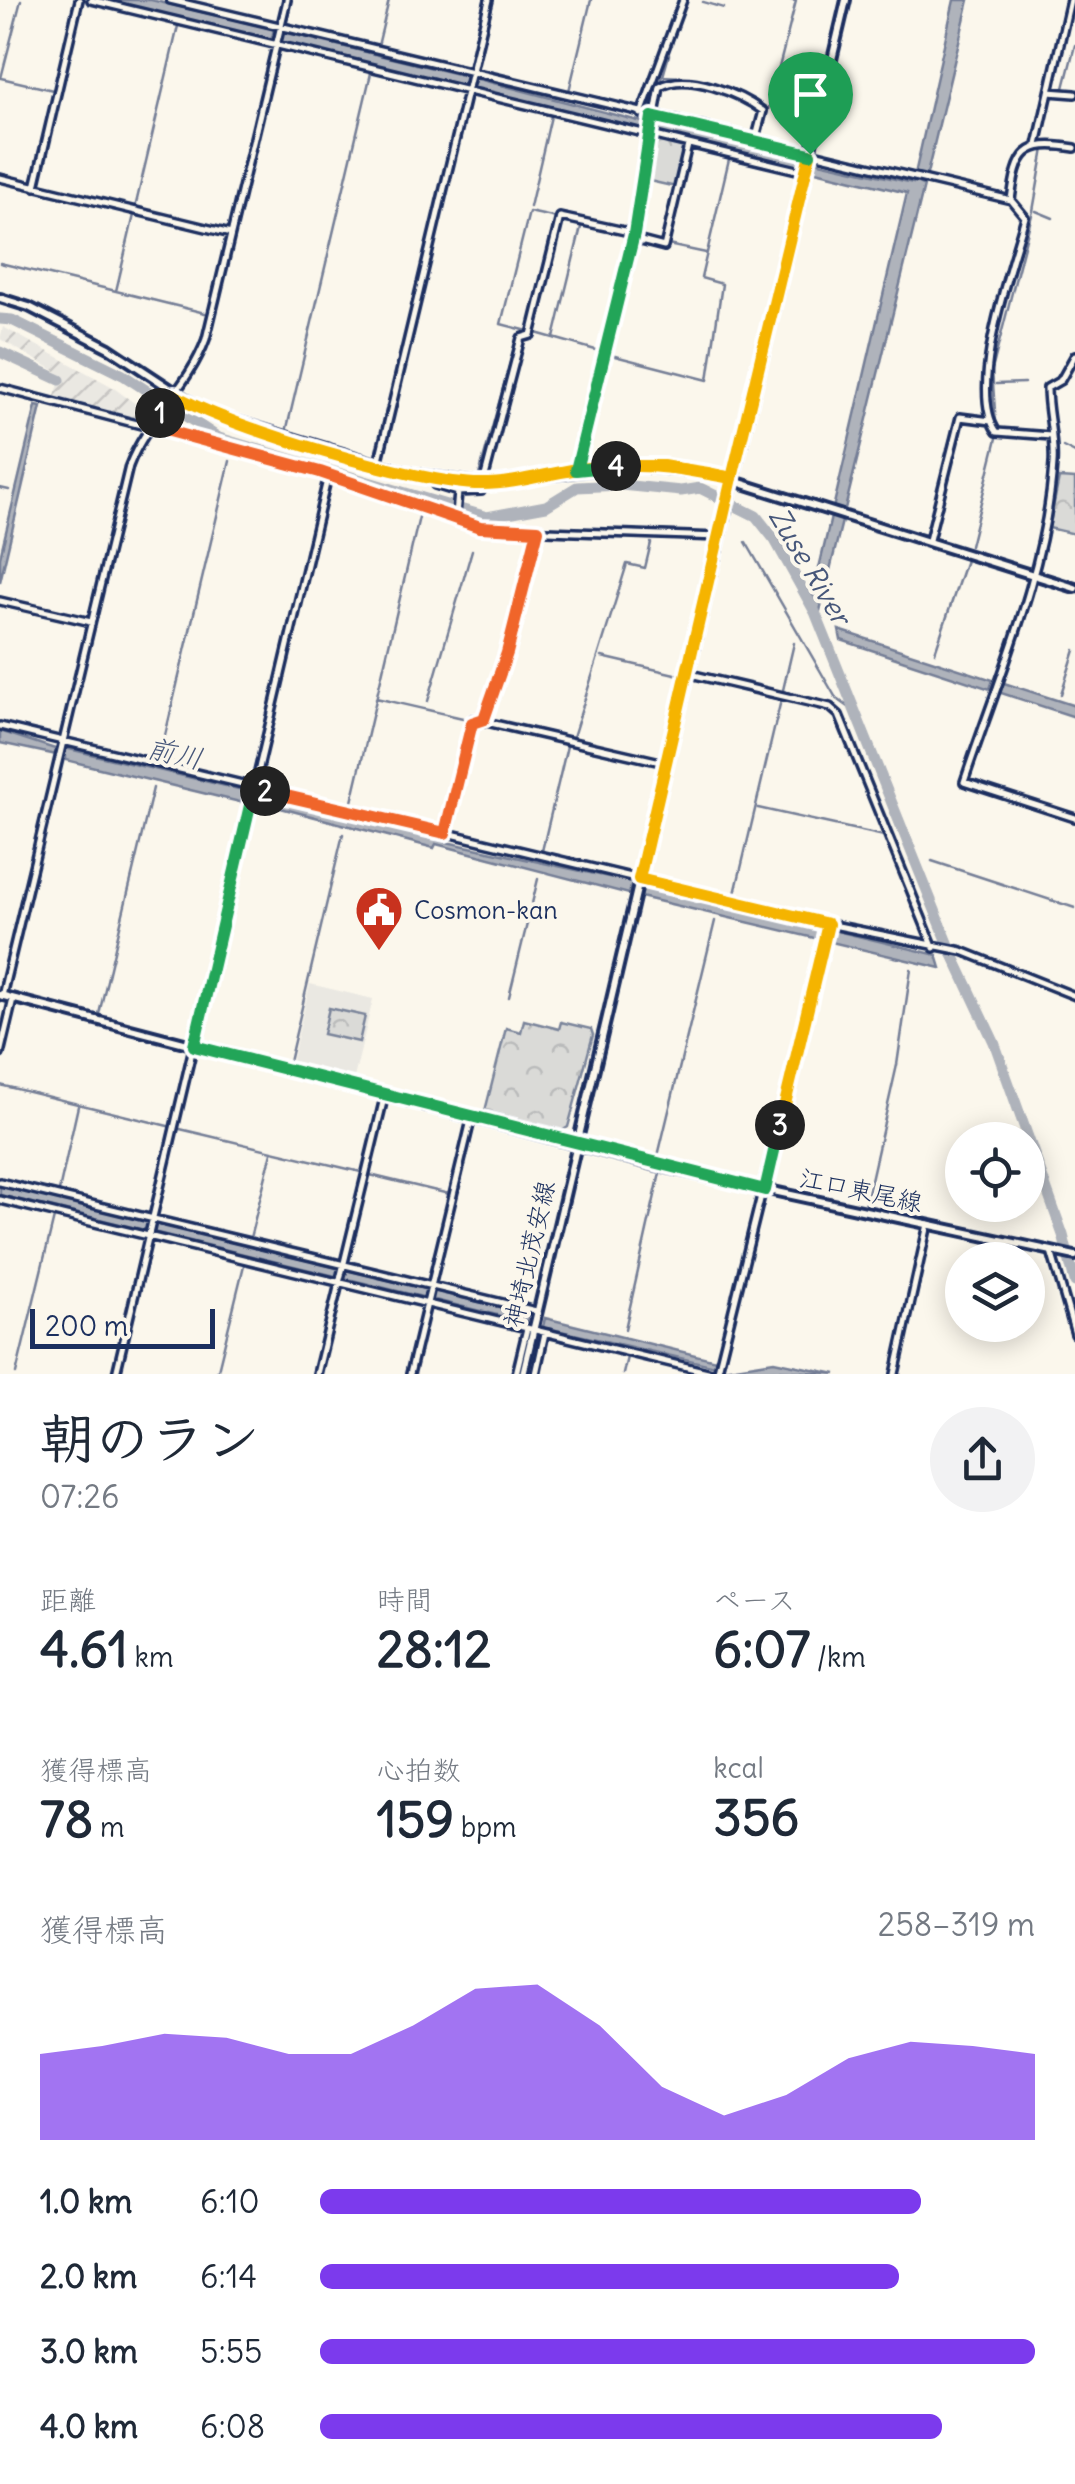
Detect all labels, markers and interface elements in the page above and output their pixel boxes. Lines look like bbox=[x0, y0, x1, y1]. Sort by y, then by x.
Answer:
pin bbox=[768, 52, 853, 155]
icon: arrive bbox=[783, 67, 838, 122]
pin: 1 bbox=[135, 388, 185, 438]
text: 1 bbox=[154, 395, 166, 431]
pin: 4 bbox=[591, 441, 641, 491]
text: 4 bbox=[608, 448, 624, 484]
water label: Zuse River bbox=[761, 501, 861, 634]
water label: 前川 bbox=[144, 729, 206, 777]
pin: 2 bbox=[240, 766, 290, 816]
text: 2 bbox=[257, 773, 273, 809]
public building icon: Cosmon-kan bbox=[353, 884, 405, 952]
place label: Cosmon-kan bbox=[414, 894, 558, 926]
pin: 3 bbox=[755, 1100, 805, 1150]
text: 3 bbox=[772, 1107, 788, 1143]
map controls bbox=[945, 1122, 1045, 1342]
button: locate bbox=[945, 1122, 1045, 1222]
street label: 江口東尾線 bbox=[797, 1161, 925, 1219]
street label: 神埼北茂安線 bbox=[497, 1177, 561, 1331]
button: layers bbox=[945, 1242, 1045, 1342]
scale bar bbox=[30, 1304, 215, 1348]
text: 200 m bbox=[45, 1308, 128, 1344]
text: 朝のラン bbox=[40, 1404, 260, 1473]
button: share bbox=[930, 1407, 1035, 1512]
text: 07:26 bbox=[40, 1476, 120, 1517]
text: 距離 bbox=[40, 1582, 96, 1618]
text: 時間 bbox=[377, 1582, 433, 1618]
text: ペース bbox=[713, 1582, 796, 1618]
text: 4.61 bbox=[40, 1618, 128, 1681]
text: 28:12 bbox=[377, 1618, 491, 1681]
text: 6:07 bbox=[713, 1618, 810, 1681]
text: km bbox=[128, 1639, 173, 1675]
text: /km bbox=[810, 1639, 866, 1675]
text: kcal bbox=[713, 1750, 764, 1786]
text: 獲得標高 bbox=[40, 1752, 152, 1788]
text: 心拍数 bbox=[377, 1752, 461, 1788]
text: 356 bbox=[713, 1786, 799, 1849]
text: 78 bbox=[40, 1788, 93, 1851]
text: 159 bbox=[377, 1788, 454, 1851]
text: m bbox=[93, 1809, 125, 1845]
text: bpm bbox=[454, 1809, 517, 1845]
text: 258–319 m bbox=[878, 1904, 1035, 1945]
text: 獲得標高 bbox=[40, 1909, 168, 1950]
text: 1.0 km bbox=[40, 2181, 132, 2222]
text: 6:10 bbox=[200, 2181, 259, 2222]
text: 2.0 km bbox=[40, 2256, 137, 2297]
text: 6:14 bbox=[200, 2256, 257, 2297]
text: 3.0 km bbox=[40, 2331, 138, 2372]
text: 5:55 bbox=[200, 2331, 262, 2372]
text: 4.0 km bbox=[40, 2406, 138, 2447]
text: 6:08 bbox=[200, 2406, 265, 2447]

